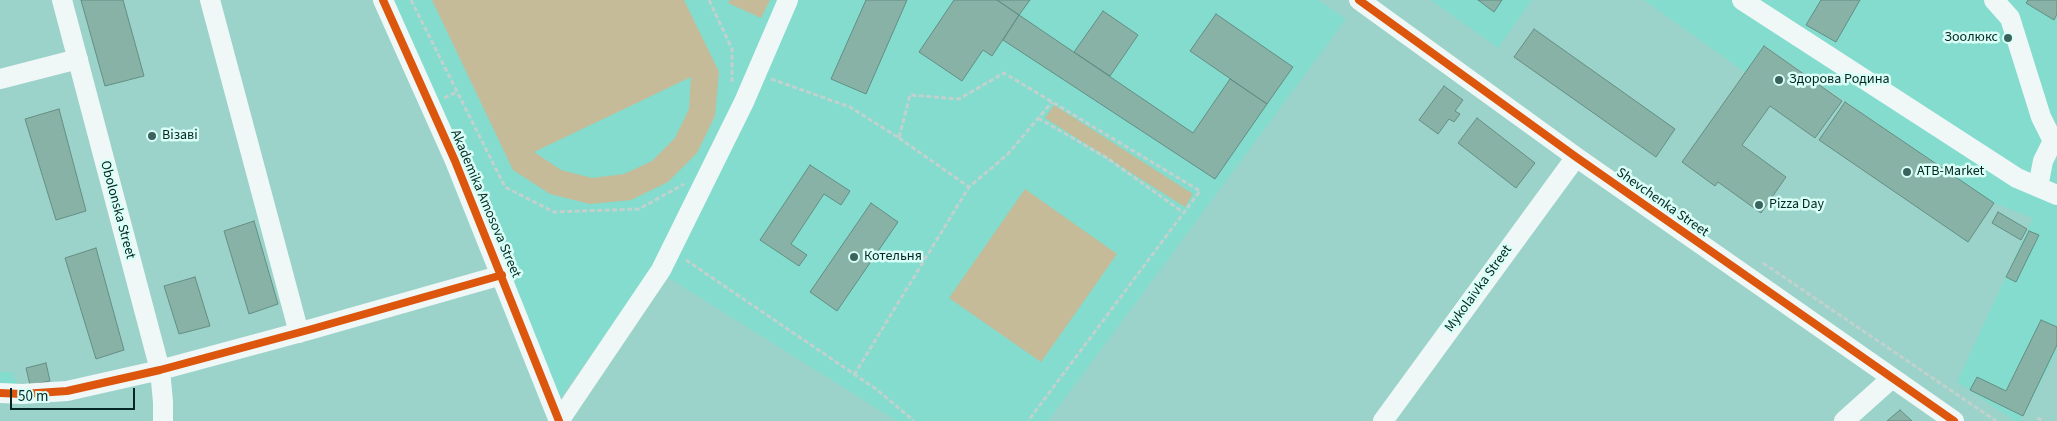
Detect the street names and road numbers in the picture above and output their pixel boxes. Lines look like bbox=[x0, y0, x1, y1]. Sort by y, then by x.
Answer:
street label: Akademika Amosova Street bbox=[446, 127, 524, 281]
street label: Obolonska Street bbox=[96, 159, 138, 261]
street label: Shevchenka Street bbox=[1613, 165, 1711, 241]
street label: Mykolaivka Street bbox=[1442, 242, 1516, 336]

